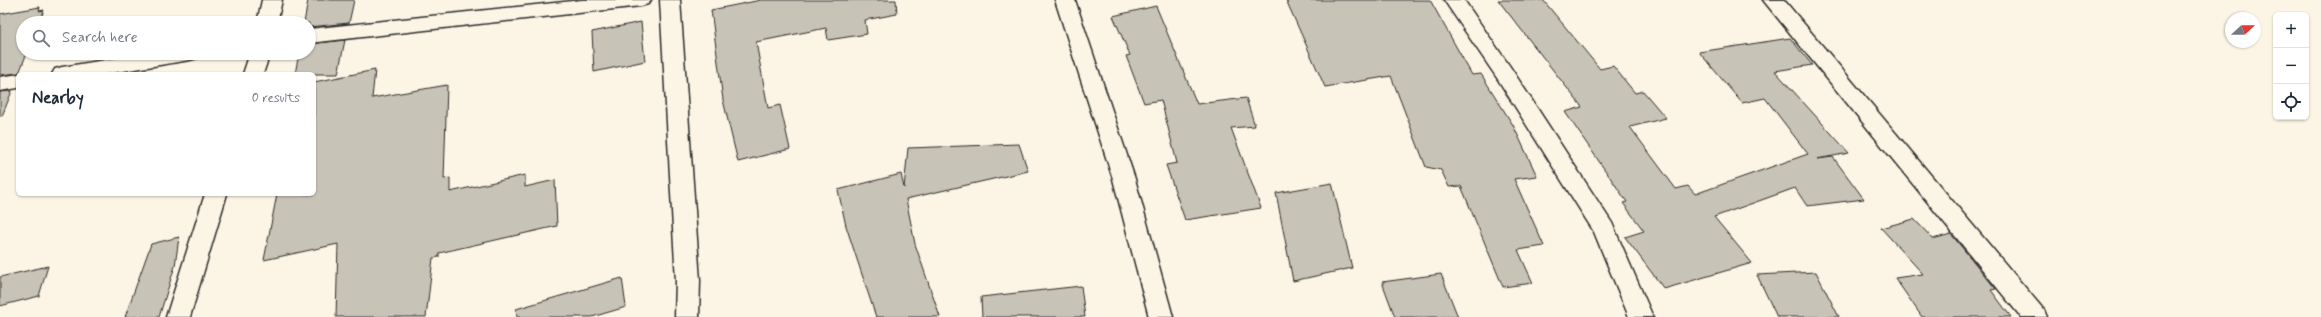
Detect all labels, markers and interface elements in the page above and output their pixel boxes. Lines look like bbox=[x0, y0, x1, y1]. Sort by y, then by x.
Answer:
north arrow bbox=[2225, 12, 2261, 48]
map controls bbox=[2273, 12, 2309, 120]
button: + bbox=[2273, 12, 2309, 48]
search box bbox=[16, 16, 316, 60]
icon: search bbox=[30, 27, 52, 49]
text: Search here bbox=[62, 28, 138, 48]
button: − bbox=[2273, 48, 2309, 84]
button: locate bbox=[2273, 84, 2309, 120]
text: Nearby bbox=[32, 87, 84, 109]
text: 0 results bbox=[252, 90, 300, 107]

